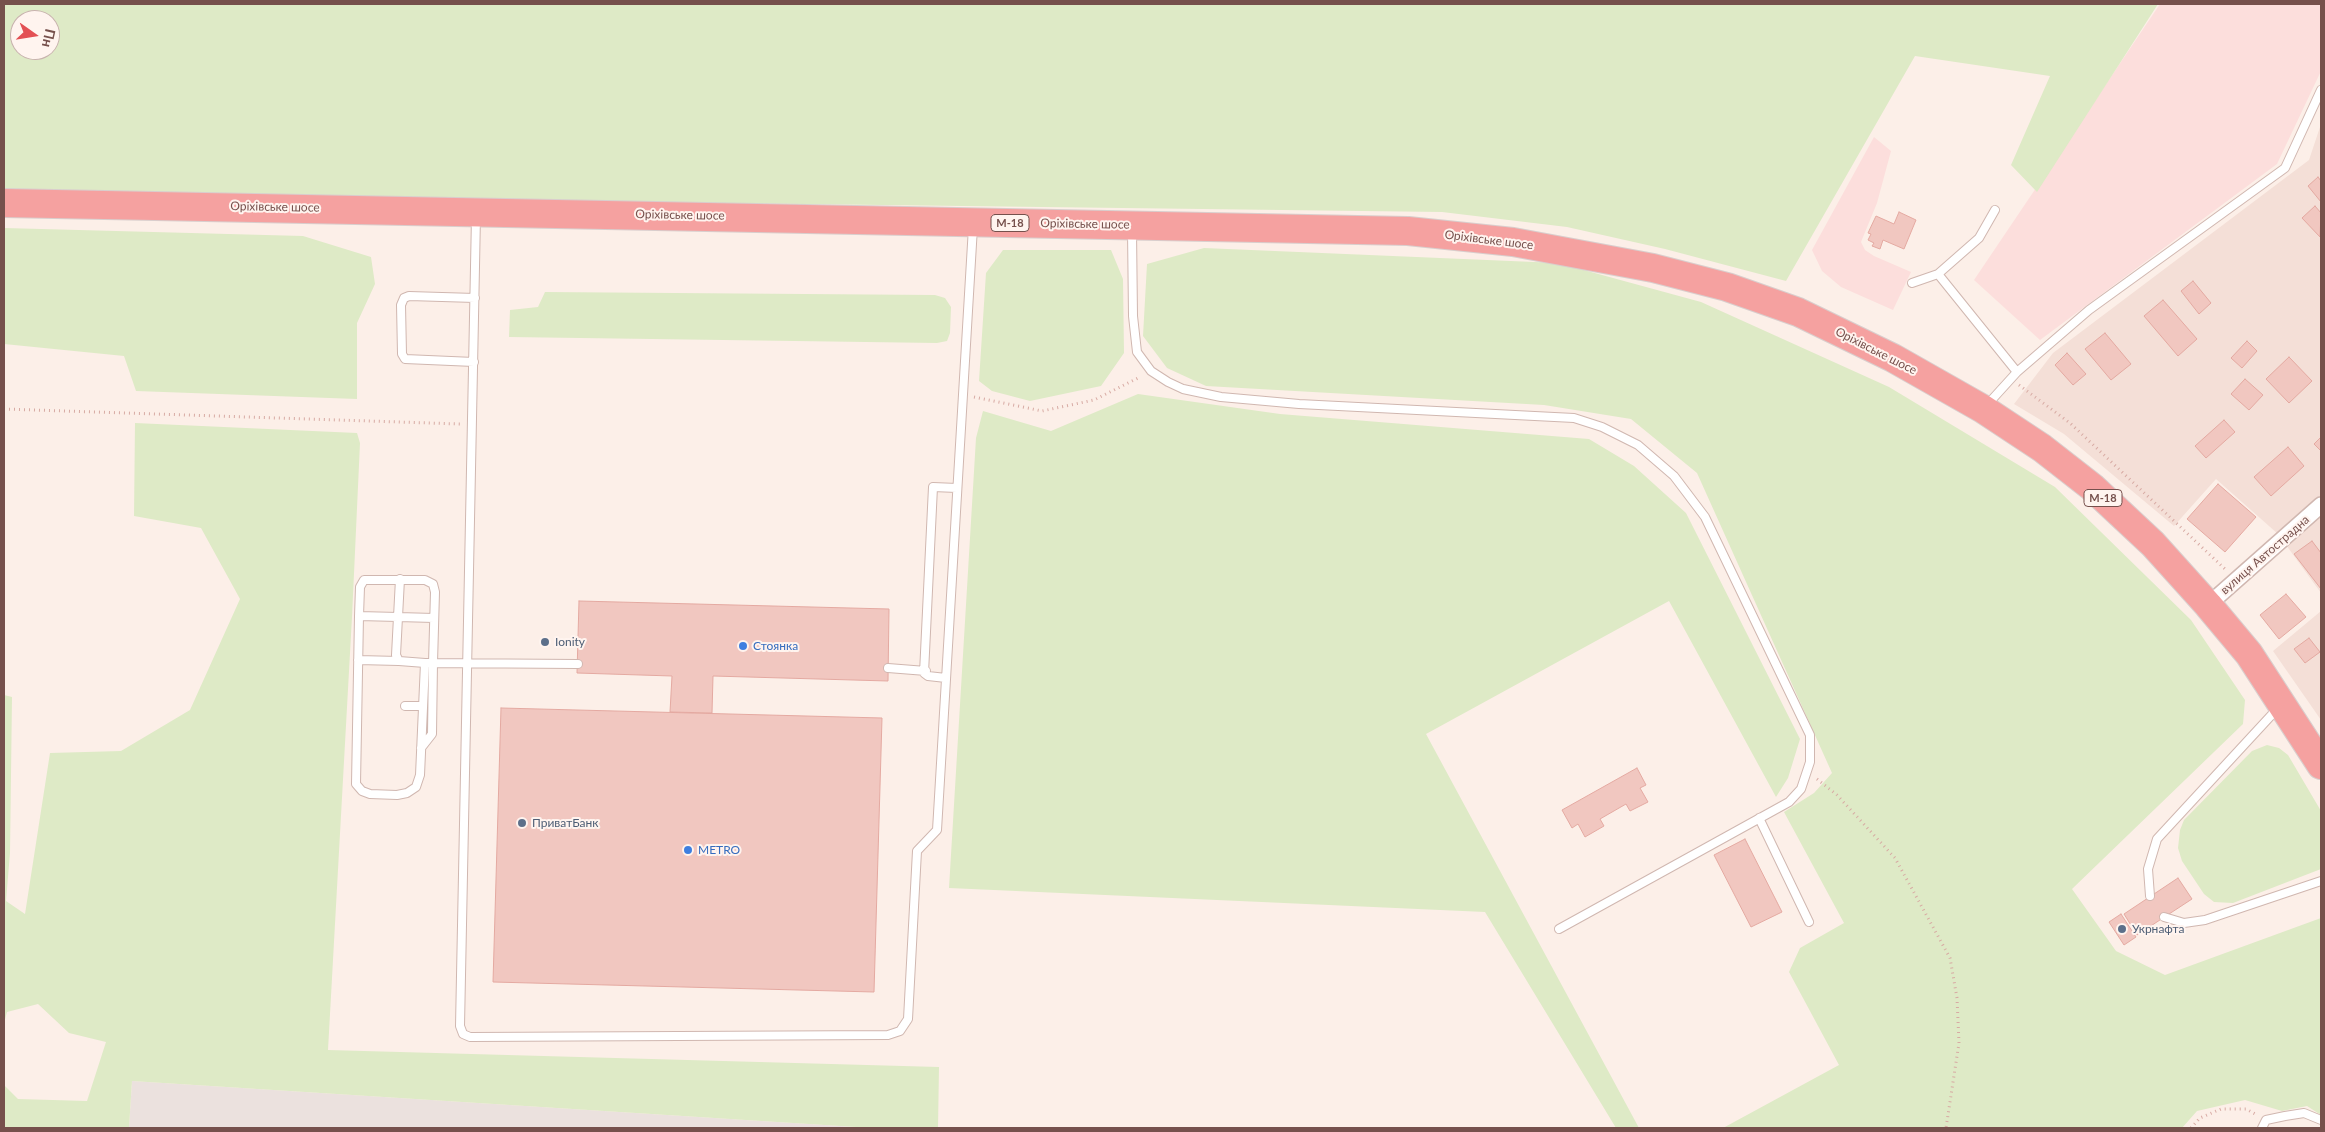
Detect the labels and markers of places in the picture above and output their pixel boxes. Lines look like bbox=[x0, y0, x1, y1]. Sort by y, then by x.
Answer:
place label: Ionity bbox=[555, 635, 585, 649]
marker: Ionity bbox=[539, 636, 551, 648]
place label: Стоянка bbox=[753, 639, 798, 653]
marker: Стоянка bbox=[737, 640, 749, 652]
place label: ПриватБанк bbox=[532, 816, 599, 830]
marker: ПриватБанк bbox=[516, 817, 528, 829]
place label: METRO bbox=[698, 843, 740, 857]
marker: METRO bbox=[682, 844, 694, 856]
place label: Укрнафта bbox=[2132, 922, 2185, 936]
marker: Укрнафта bbox=[2116, 923, 2128, 935]

